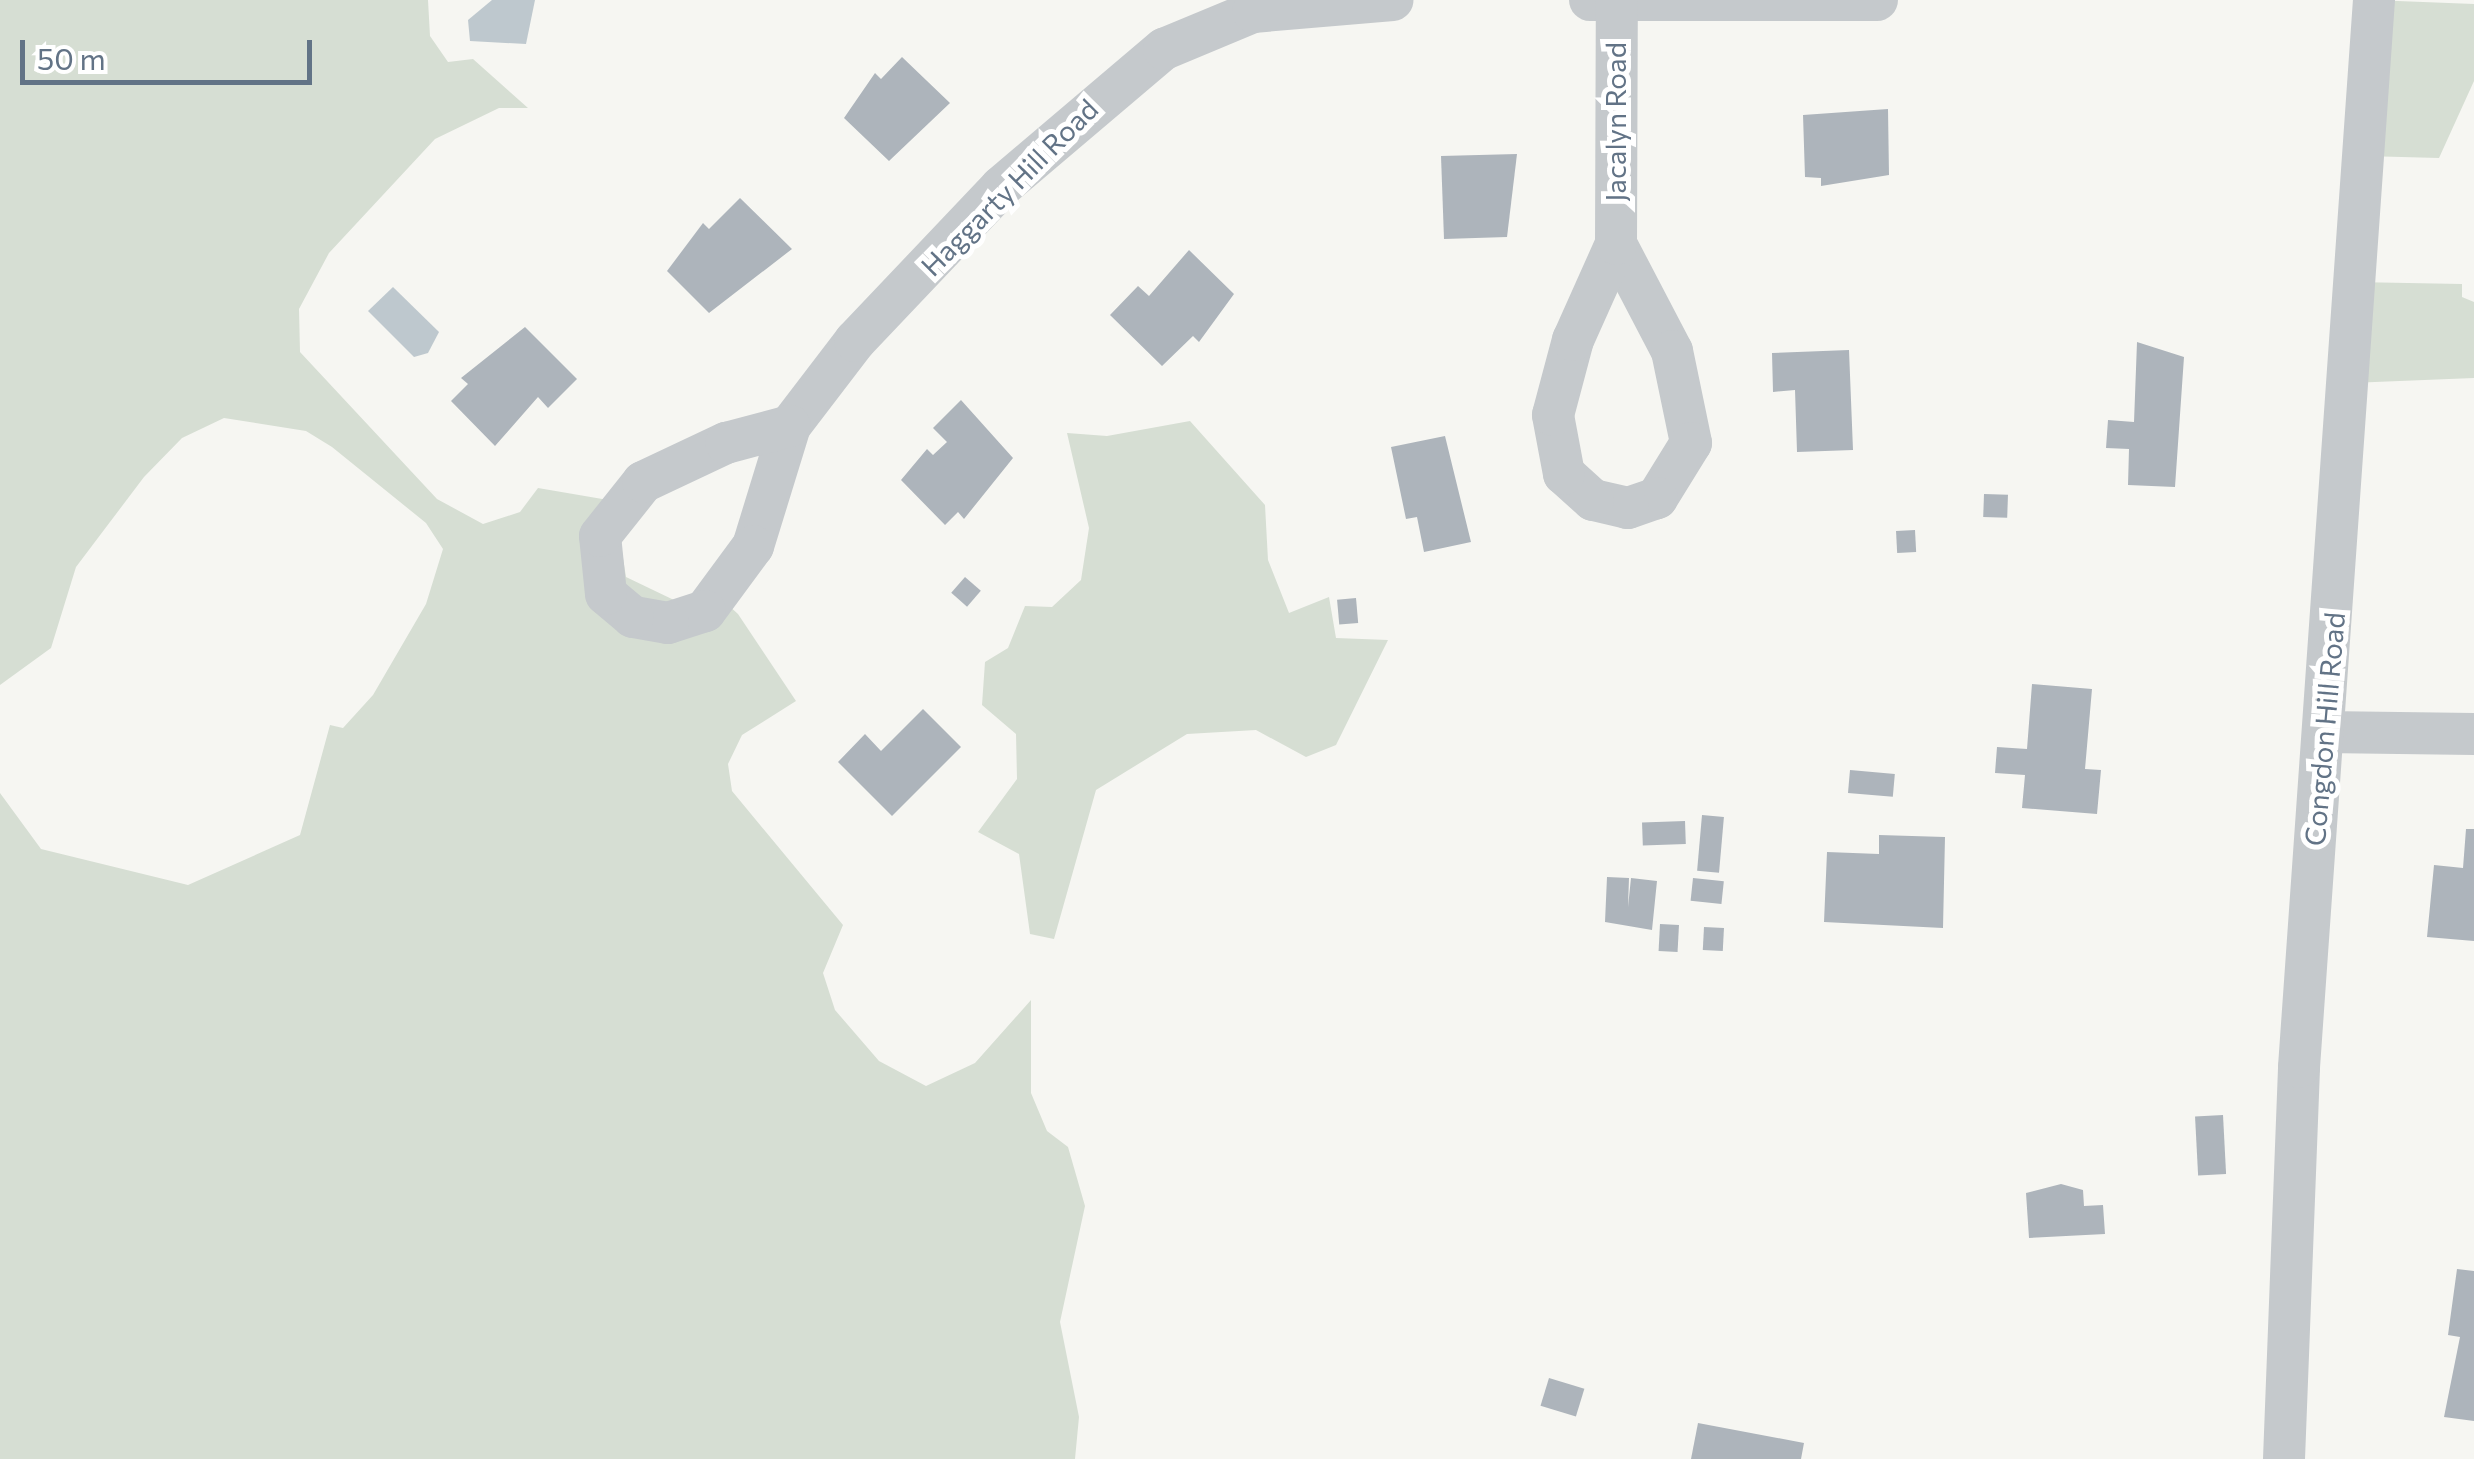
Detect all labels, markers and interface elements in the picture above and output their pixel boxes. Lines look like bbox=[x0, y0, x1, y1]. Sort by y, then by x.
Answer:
scale bar bbox=[25, 20, 318, 82]
text: 50 m bbox=[37, 39, 106, 76]
street label: Jacalyn Road bbox=[1598, 42, 1632, 202]
street label: Haggarty Hill Road bbox=[914, 92, 1104, 282]
street label: Congdon Hill Road bbox=[2297, 611, 2351, 847]

